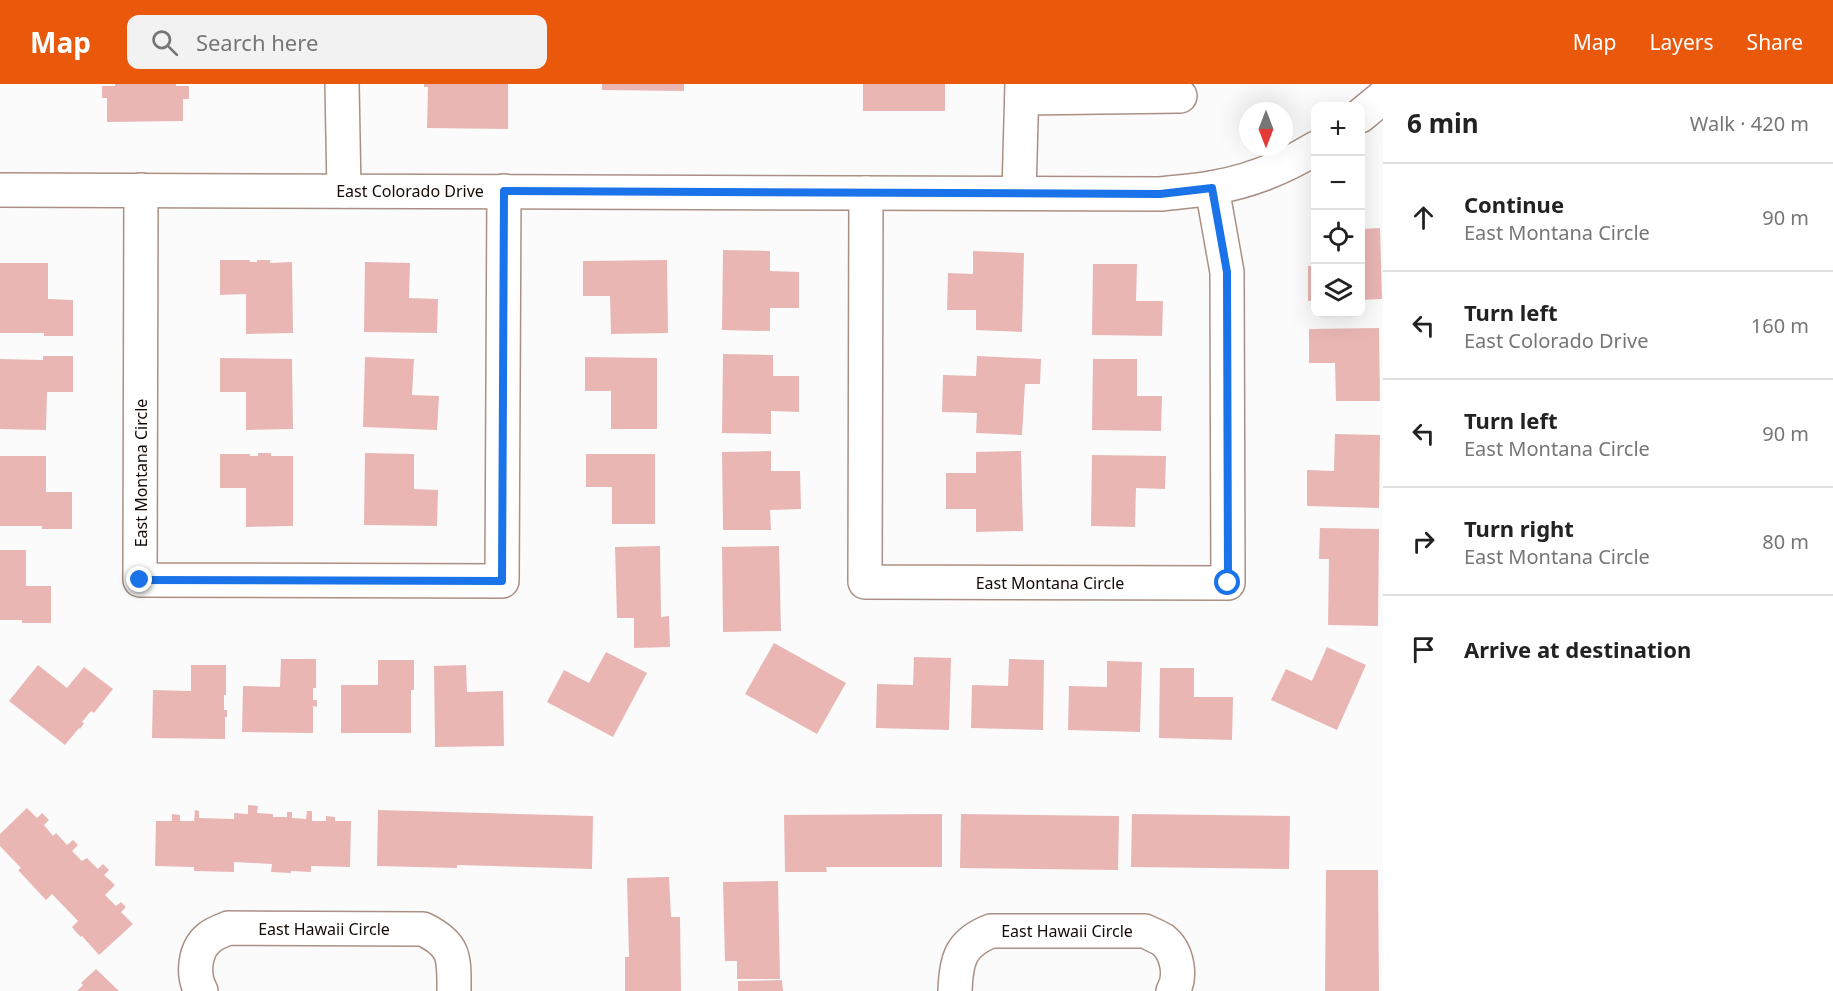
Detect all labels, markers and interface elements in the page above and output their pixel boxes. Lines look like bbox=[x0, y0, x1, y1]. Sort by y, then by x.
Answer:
search box bbox=[127, 15, 547, 69]
text: Map bbox=[30, 23, 91, 61]
icon: search bbox=[148, 26, 181, 59]
text: Search here bbox=[196, 27, 318, 57]
text: Map bbox=[1573, 28, 1617, 56]
text: Layers bbox=[1650, 28, 1714, 56]
text: Share bbox=[1747, 28, 1803, 56]
north arrow bbox=[1239, 102, 1293, 156]
map controls bbox=[1311, 102, 1365, 318]
button: + bbox=[1311, 102, 1365, 156]
text: 6 min bbox=[1407, 105, 1479, 141]
text: Walk · 420 m bbox=[1690, 110, 1809, 137]
button: − bbox=[1311, 156, 1365, 210]
street label: East Colorado Drive bbox=[336, 180, 484, 202]
text: Continue bbox=[1464, 189, 1564, 219]
icon: ahead bbox=[1407, 201, 1440, 234]
text: 90 m bbox=[1762, 204, 1809, 231]
button: locate bbox=[1311, 210, 1365, 264]
text: East Montana Circle bbox=[1464, 219, 1650, 246]
button: layers bbox=[1311, 264, 1365, 318]
text: Turn left bbox=[1464, 297, 1558, 327]
icon: left bbox=[1407, 309, 1440, 342]
text: 160 m bbox=[1751, 312, 1809, 339]
text: East Colorado Drive bbox=[1464, 327, 1648, 354]
street label: East Montana Circle bbox=[130, 399, 152, 547]
text: Turn left bbox=[1464, 405, 1558, 435]
icon: left bbox=[1407, 417, 1440, 450]
text: 90 m bbox=[1762, 420, 1809, 447]
text: East Montana Circle bbox=[1464, 435, 1650, 462]
text: Turn right bbox=[1464, 513, 1574, 543]
icon: right bbox=[1407, 525, 1440, 558]
text: 80 m bbox=[1762, 528, 1809, 555]
text: East Montana Circle bbox=[1464, 543, 1650, 570]
route end bbox=[126, 566, 152, 592]
route start bbox=[1214, 569, 1240, 595]
street label: East Montana Circle bbox=[976, 572, 1124, 594]
icon: arrive bbox=[1407, 633, 1440, 666]
text: Arrive at destination bbox=[1464, 634, 1691, 664]
street label: East Hawaii Circle bbox=[258, 918, 390, 940]
street label: East Hawaii Circle bbox=[1001, 920, 1133, 942]

